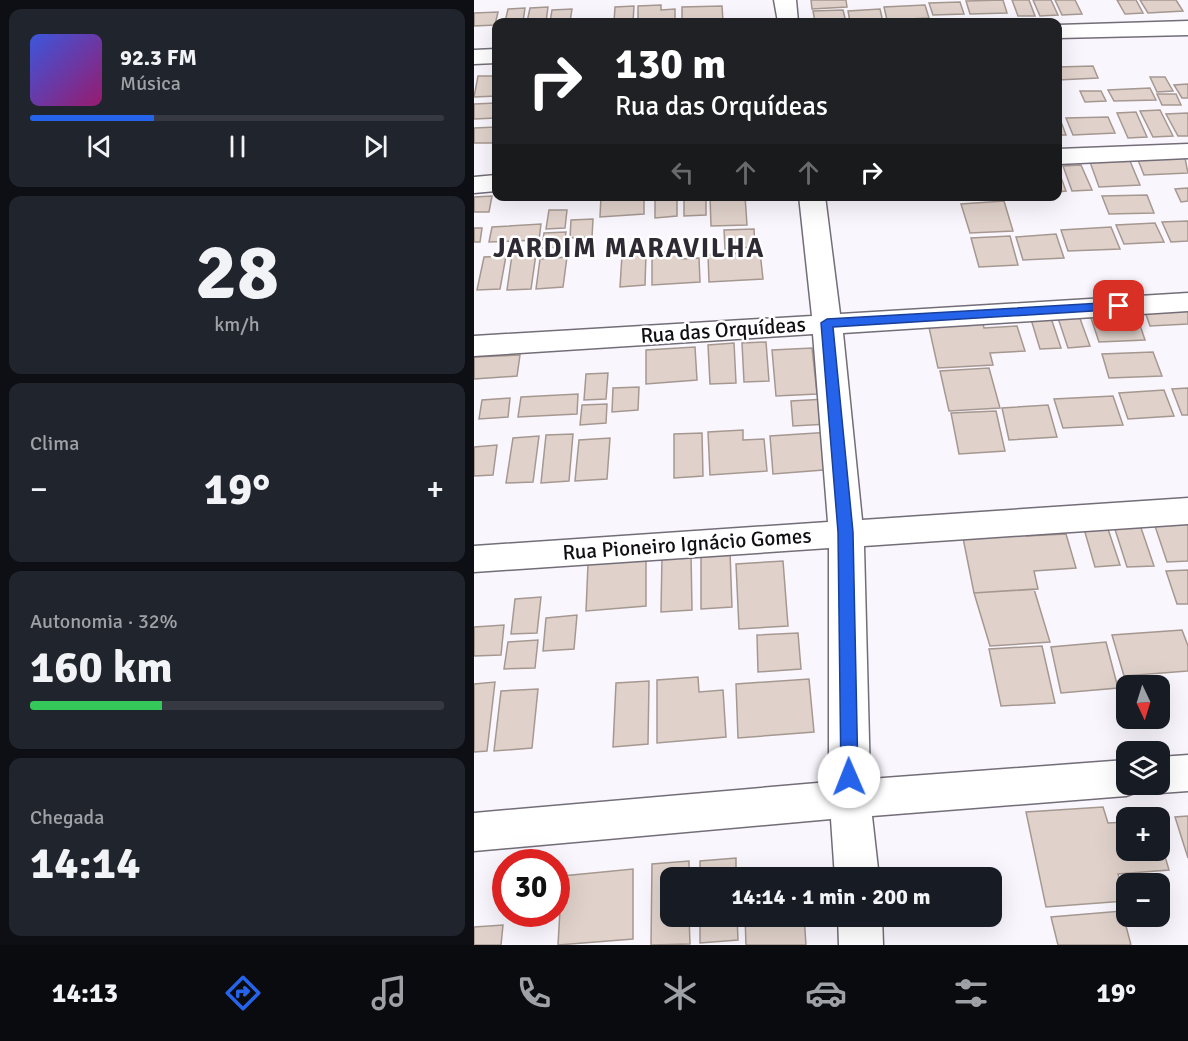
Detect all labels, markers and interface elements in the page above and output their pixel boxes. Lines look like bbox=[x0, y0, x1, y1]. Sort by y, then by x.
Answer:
text: 130 m bbox=[615, 39, 726, 90]
icon: right bbox=[516, 42, 594, 120]
text: 92.3 FM bbox=[120, 44, 197, 71]
text: Música bbox=[120, 71, 181, 96]
text: Rua das Orquídeas bbox=[615, 90, 828, 123]
icon: previous bbox=[83, 130, 116, 163]
icon: pause bbox=[221, 130, 254, 163]
icon: next bbox=[359, 130, 392, 163]
icon: left bbox=[666, 156, 699, 189]
icon: ahead bbox=[729, 156, 762, 189]
icon: ahead bbox=[792, 156, 825, 189]
icon: right bbox=[855, 156, 888, 189]
text: 28 bbox=[195, 225, 279, 321]
district label: JARDIM MARAVILHA bbox=[493, 232, 765, 265]
pin bbox=[1093, 280, 1144, 331]
icon: arrive bbox=[1102, 289, 1135, 322]
street label: Rua das Orquídeas bbox=[640, 311, 806, 349]
text: km/h bbox=[214, 312, 260, 337]
text: Clima bbox=[30, 431, 79, 456]
text: 19° bbox=[204, 462, 270, 517]
text: − bbox=[30, 469, 48, 510]
text: + bbox=[426, 469, 444, 510]
street label: Rua Pioneiro Ignácio Gomes bbox=[562, 522, 812, 566]
text: Autonomia · 32% bbox=[30, 609, 178, 634]
text: 160 km bbox=[30, 640, 173, 695]
north arrow bbox=[1116, 675, 1170, 729]
map controls bbox=[1116, 675, 1170, 927]
button: layers bbox=[1116, 741, 1170, 795]
position arrow bbox=[817, 745, 881, 809]
text: Chegada bbox=[30, 805, 104, 830]
button: + bbox=[1116, 807, 1170, 861]
text: 14:14 bbox=[30, 836, 140, 891]
speed limit sign: 30 bbox=[492, 849, 570, 927]
button: − bbox=[1116, 873, 1170, 927]
text: 14:14 · 1 min · 200 m bbox=[731, 883, 931, 910]
icon: directions bbox=[222, 972, 264, 1014]
icon: music bbox=[368, 972, 410, 1014]
icon: phone bbox=[513, 972, 555, 1014]
icon: climate bbox=[659, 972, 701, 1014]
icon: car bbox=[805, 972, 847, 1014]
icon: filters bbox=[950, 972, 992, 1014]
text: 14:13 bbox=[52, 977, 118, 1010]
text: 19° bbox=[1096, 977, 1136, 1010]

